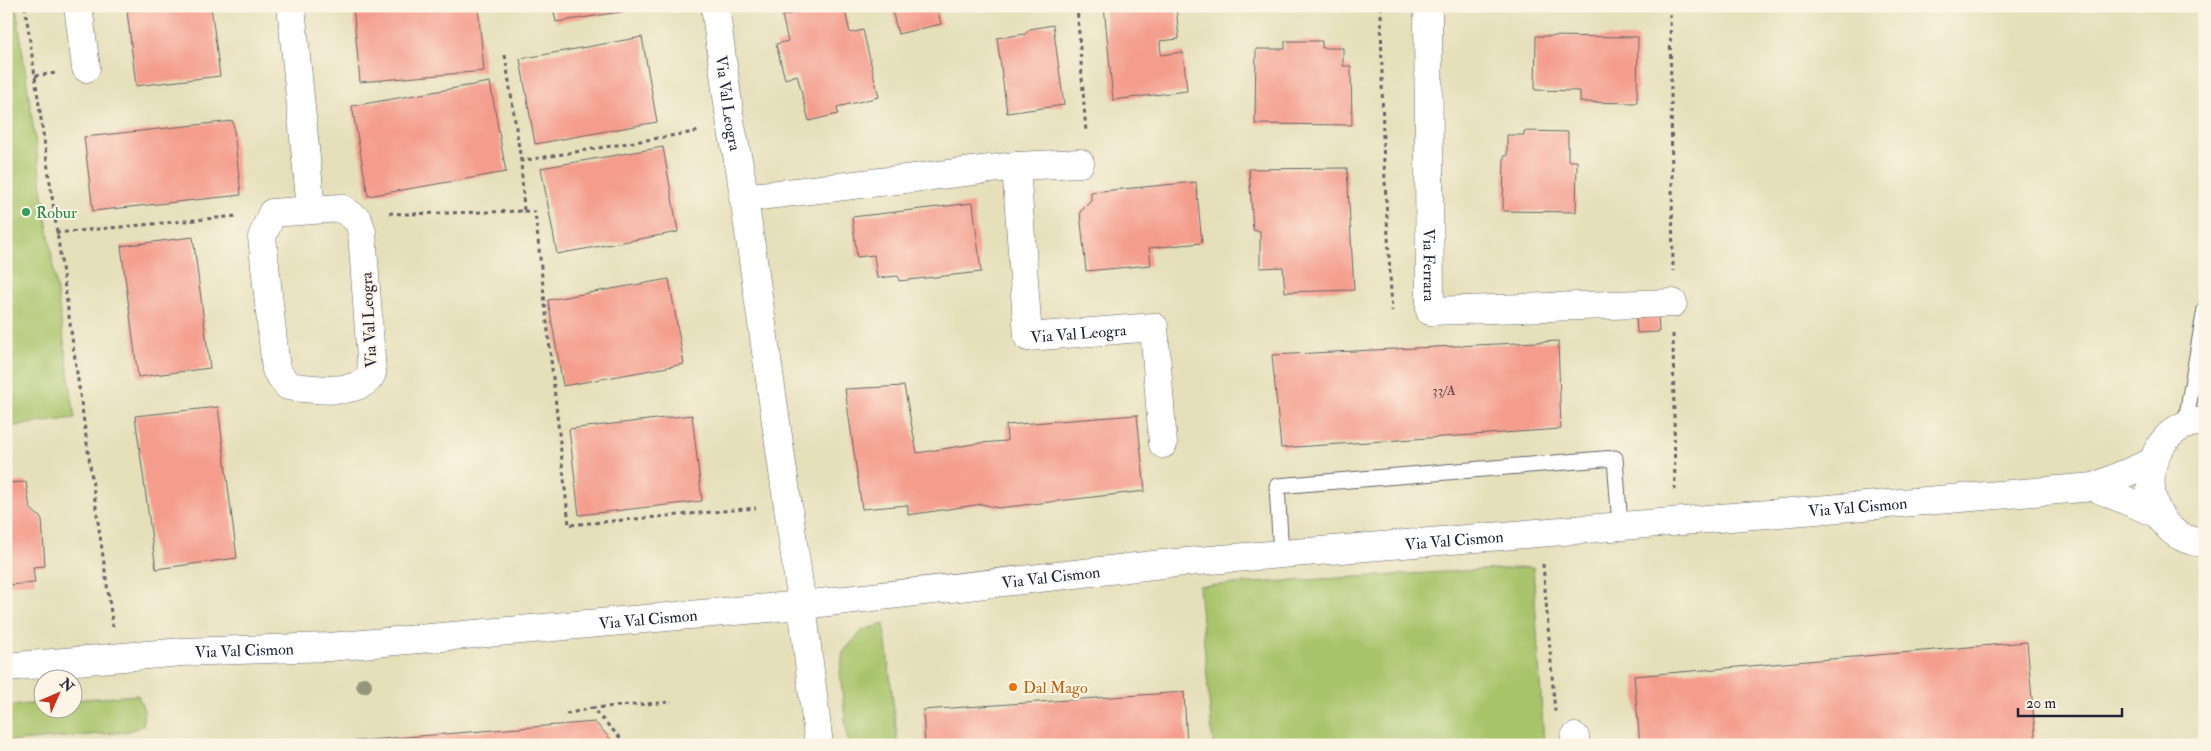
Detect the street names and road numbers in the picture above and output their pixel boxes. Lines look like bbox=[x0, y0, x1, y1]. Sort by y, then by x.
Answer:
street label: Via Val Leogra bbox=[711, 54, 745, 153]
street label: Via Ferrara bbox=[1418, 228, 1439, 302]
street label: Via Val Leogra bbox=[356, 271, 381, 368]
street label: Via Val Leogra bbox=[1030, 320, 1128, 348]
street label: Via Val Cismon bbox=[1808, 493, 1908, 522]
street label: Via Val Cismon bbox=[1404, 527, 1504, 555]
street label: Via Val Cismon bbox=[1001, 562, 1101, 593]
street label: Via Val Cismon bbox=[598, 605, 698, 634]
street label: Via Val Cismon bbox=[194, 639, 294, 663]

